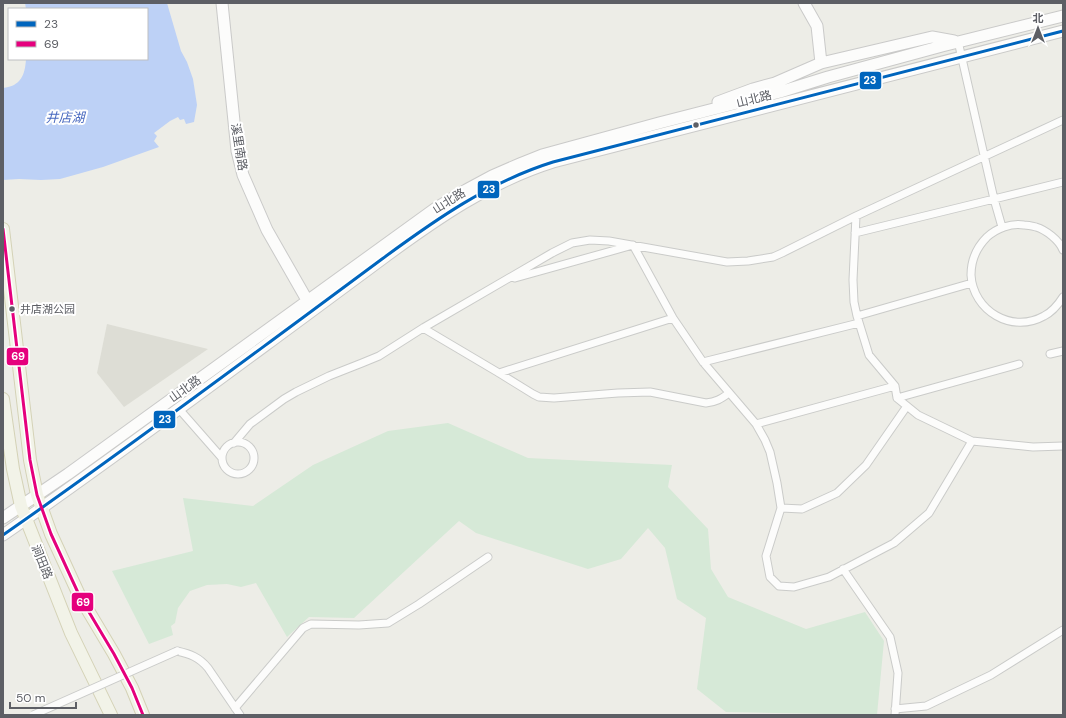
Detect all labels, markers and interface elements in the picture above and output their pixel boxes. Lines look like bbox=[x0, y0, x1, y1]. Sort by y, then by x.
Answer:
legend bbox=[8, 8, 148, 60]
north arrow bbox=[1018, 8, 1058, 48]
text: 北 bbox=[1033, 11, 1044, 25]
text: 23 bbox=[44, 16, 58, 32]
text: 69 bbox=[44, 36, 59, 52]
line badge: 23 bbox=[859, 71, 882, 90]
text: 23 bbox=[864, 73, 876, 87]
street label: 山北路 bbox=[735, 87, 773, 111]
water label: 井店湖 bbox=[45, 109, 86, 126]
unlabelled marker bbox=[691, 120, 701, 130]
street label: 溪里南路 bbox=[227, 122, 251, 172]
line badge: 23 bbox=[477, 180, 500, 199]
text: 23 bbox=[483, 182, 495, 196]
street label: 山北路 bbox=[429, 185, 469, 217]
place label: 井店湖公园 bbox=[20, 302, 75, 316]
marker: 井店湖公园 bbox=[7, 304, 17, 314]
line badge: 69 bbox=[6, 347, 29, 366]
text: 69 bbox=[11, 349, 25, 363]
street label: 山北路 bbox=[166, 372, 204, 406]
line badge: 23 bbox=[153, 410, 176, 429]
text: 23 bbox=[159, 412, 171, 426]
street label: 涧田路 bbox=[28, 542, 56, 582]
line badge: 69 bbox=[71, 592, 94, 612]
text: 69 bbox=[76, 595, 90, 609]
scale bar bbox=[10, 684, 76, 710]
text: 50 m bbox=[16, 690, 45, 706]

